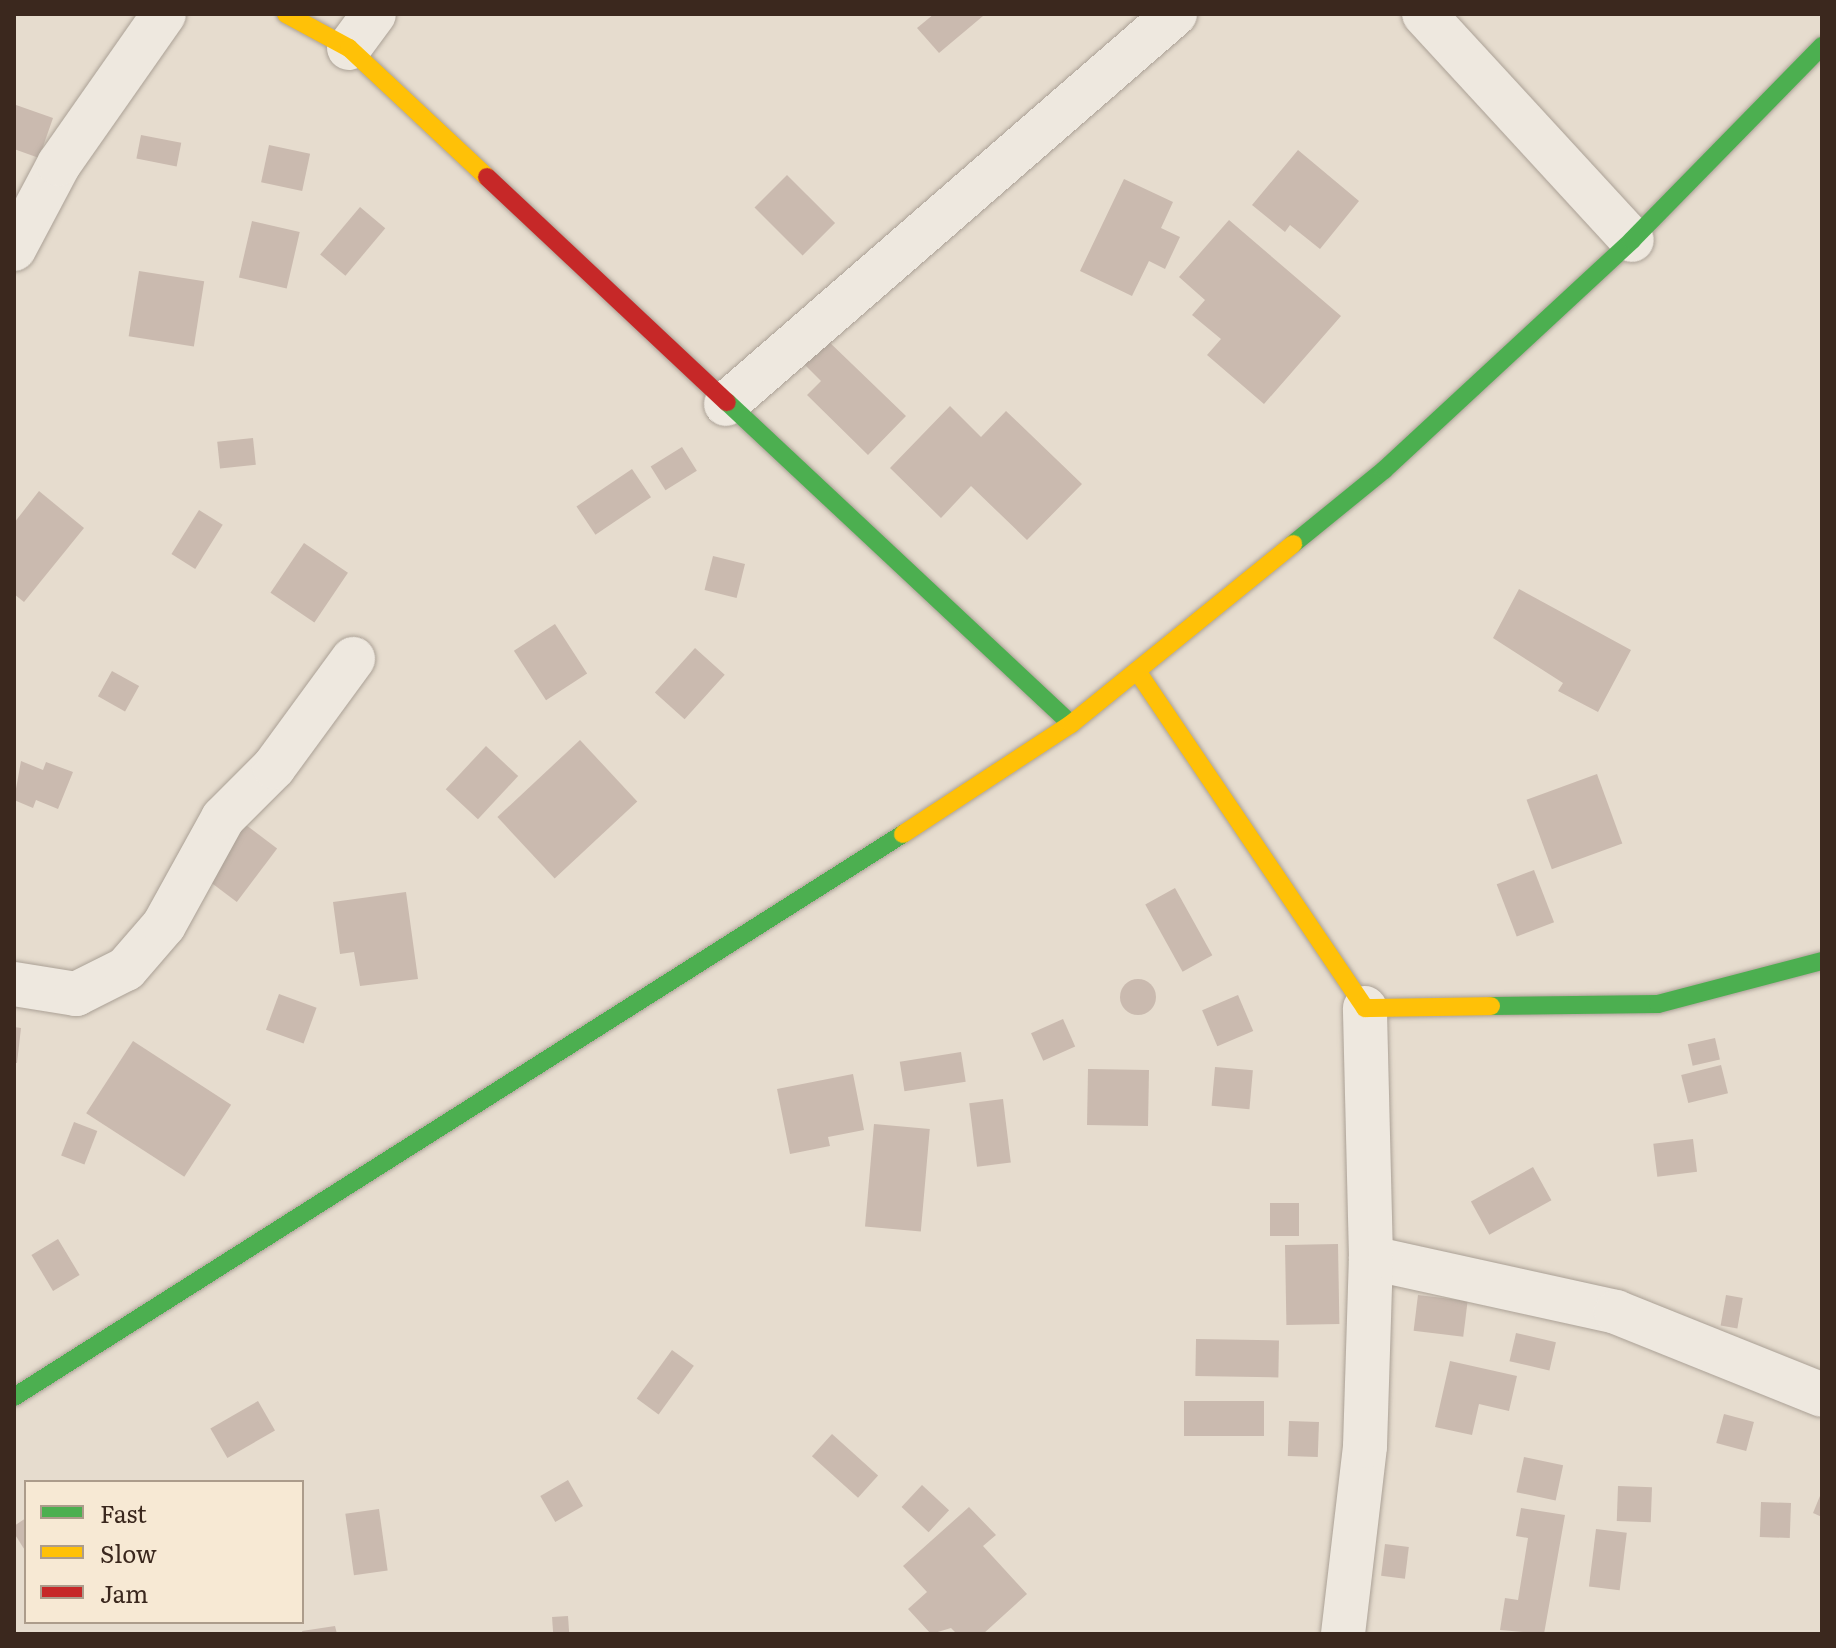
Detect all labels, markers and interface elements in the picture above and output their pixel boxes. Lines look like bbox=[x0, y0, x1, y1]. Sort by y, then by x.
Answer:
legend bbox=[24, 1480, 304, 1624]
text: Fast bbox=[100, 1495, 147, 1530]
text: Slow bbox=[100, 1535, 157, 1570]
text: Jam bbox=[100, 1575, 148, 1610]

